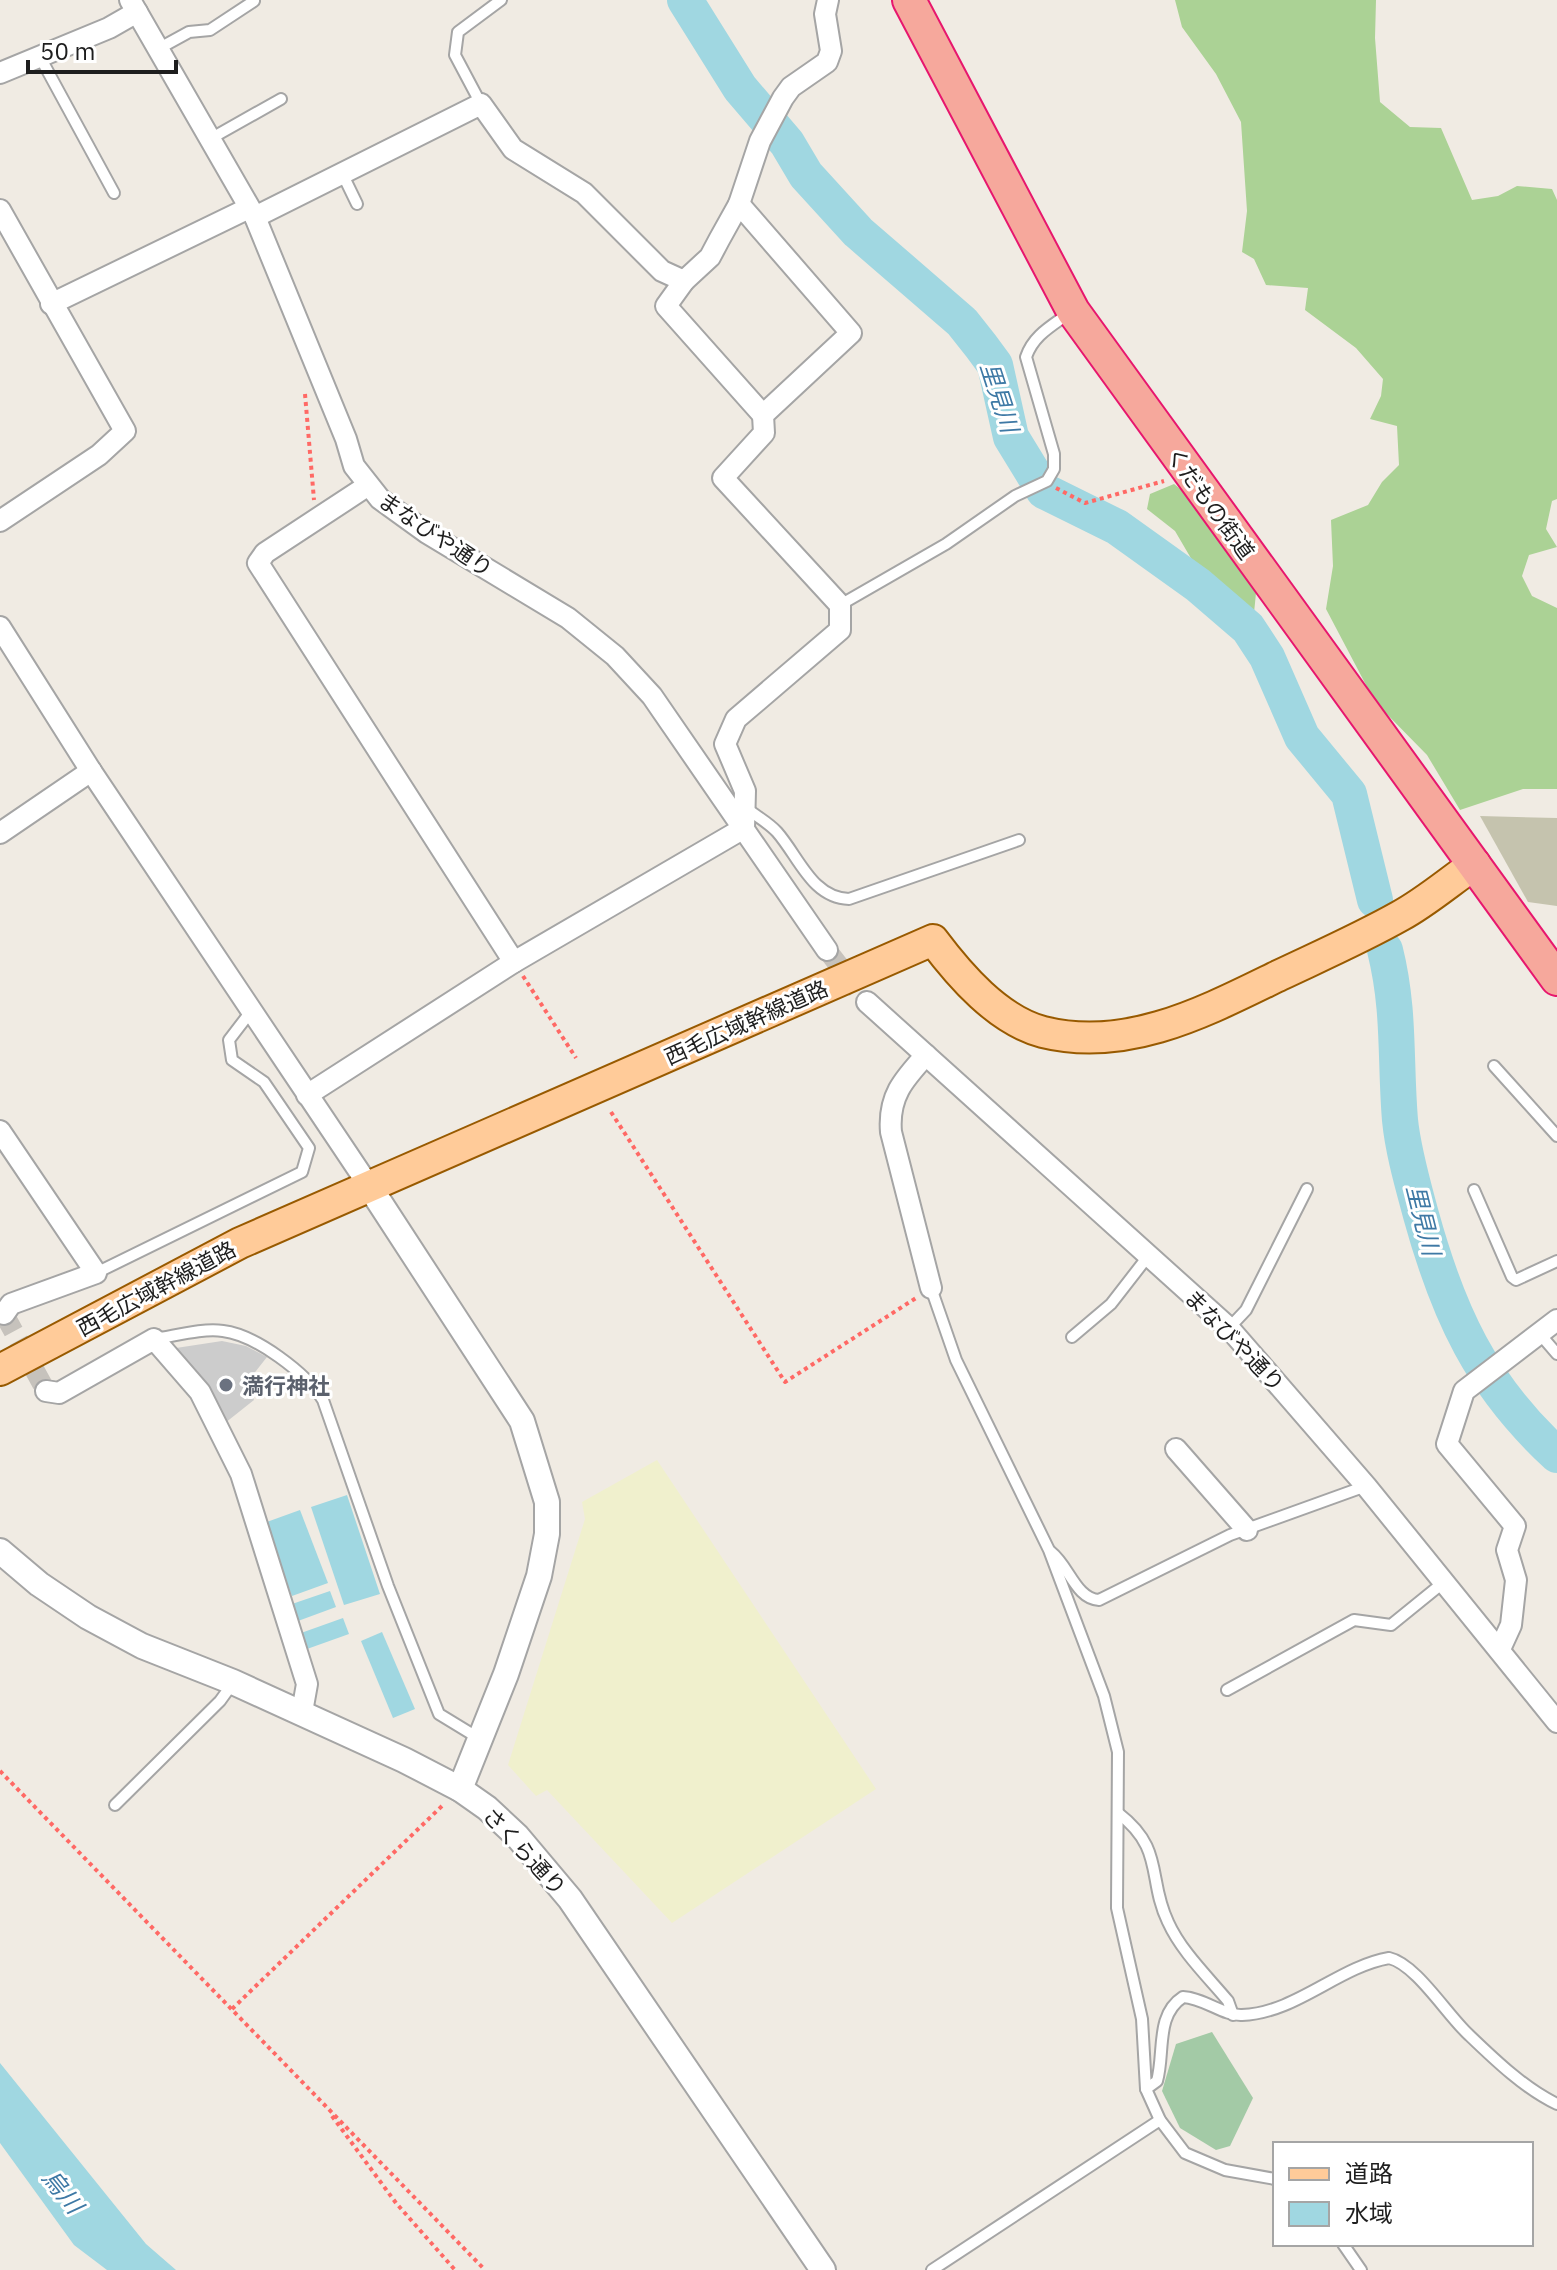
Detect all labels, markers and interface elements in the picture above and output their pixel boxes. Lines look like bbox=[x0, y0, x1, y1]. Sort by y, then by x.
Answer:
scale bar bbox=[28, 24, 176, 74]
text: 50 m bbox=[40, 35, 95, 67]
water label: 里見川 bbox=[974, 358, 1027, 439]
street label: くだもの街道 bbox=[1160, 441, 1262, 565]
street label: まなびや通り bbox=[373, 485, 499, 583]
street label: 西毛広域幹線道路 bbox=[660, 973, 832, 1071]
water label: 里見川 bbox=[1400, 1181, 1449, 1262]
street label: 西毛広域幹線道路 bbox=[71, 1234, 241, 1342]
street label: まなびや通り bbox=[1179, 1282, 1291, 1398]
place label: 満行神社 bbox=[242, 1371, 330, 1400]
marker: 満行神社 bbox=[217, 1376, 235, 1394]
street label: さくら通り bbox=[477, 1801, 573, 1901]
legend bbox=[1273, 2142, 1533, 2246]
text: 道路 bbox=[1345, 2157, 1393, 2189]
water label: 烏川 bbox=[35, 2162, 92, 2222]
text: 水域 bbox=[1345, 2197, 1393, 2229]

